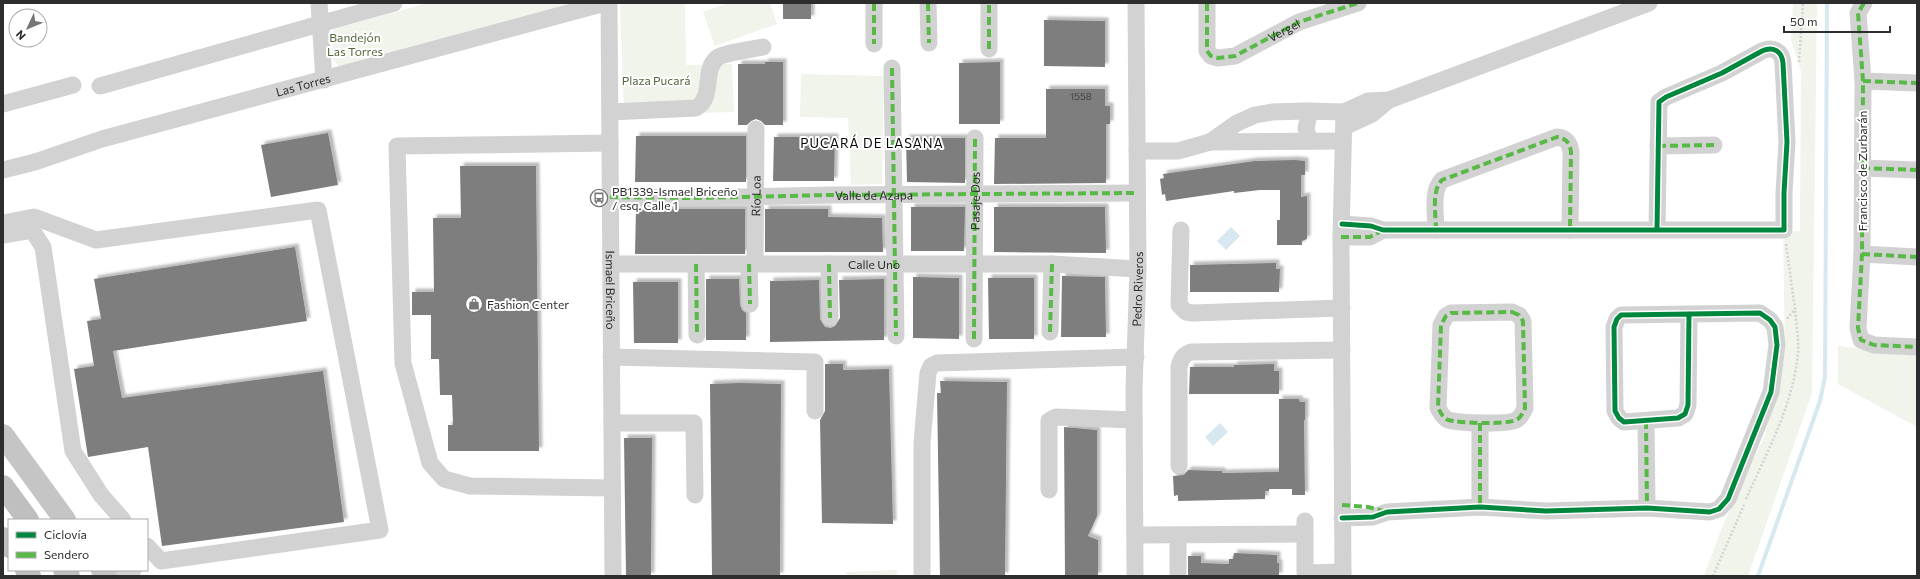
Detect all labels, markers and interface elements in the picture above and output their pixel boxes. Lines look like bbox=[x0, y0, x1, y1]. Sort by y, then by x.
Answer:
north arrow bbox=[8, 8, 48, 48]
scale bar bbox=[1784, 8, 1890, 34]
text: 50 m bbox=[1790, 14, 1818, 28]
street label: Vergel bbox=[1265, 16, 1302, 44]
text: N bbox=[13, 28, 28, 43]
park label: Bandejón Las Torres bbox=[327, 30, 383, 58]
street label: Las Torres bbox=[274, 71, 332, 99]
park label: Plaza Pucará bbox=[622, 73, 690, 87]
house number: 1558 bbox=[1070, 90, 1092, 102]
street label: Francisco de Zurbarán bbox=[1855, 111, 1869, 231]
district label: PUCARÁ DE LASANA bbox=[800, 134, 944, 151]
street label: Pasaje Dos bbox=[968, 172, 982, 230]
street label: Río Loa bbox=[748, 175, 763, 217]
place label: PB1339-Ismael Briceño / esq. Calle 1 bbox=[612, 184, 738, 212]
street label: Valle de Azapa bbox=[835, 187, 913, 202]
bus stop icon: PB1339-Ismael Briceño / esq. Calle 1 bbox=[589, 188, 609, 208]
street label: Ismael Briceño bbox=[604, 250, 618, 330]
street label: Pedro Riveros bbox=[1129, 251, 1145, 327]
street label: Calle Uno bbox=[848, 257, 900, 271]
shop icon: Fashion Center bbox=[464, 294, 484, 314]
place label: Fashion Center bbox=[487, 297, 569, 311]
legend bbox=[8, 519, 148, 571]
text: Ciclovía bbox=[44, 527, 87, 541]
text: Sendero bbox=[44, 547, 89, 561]

